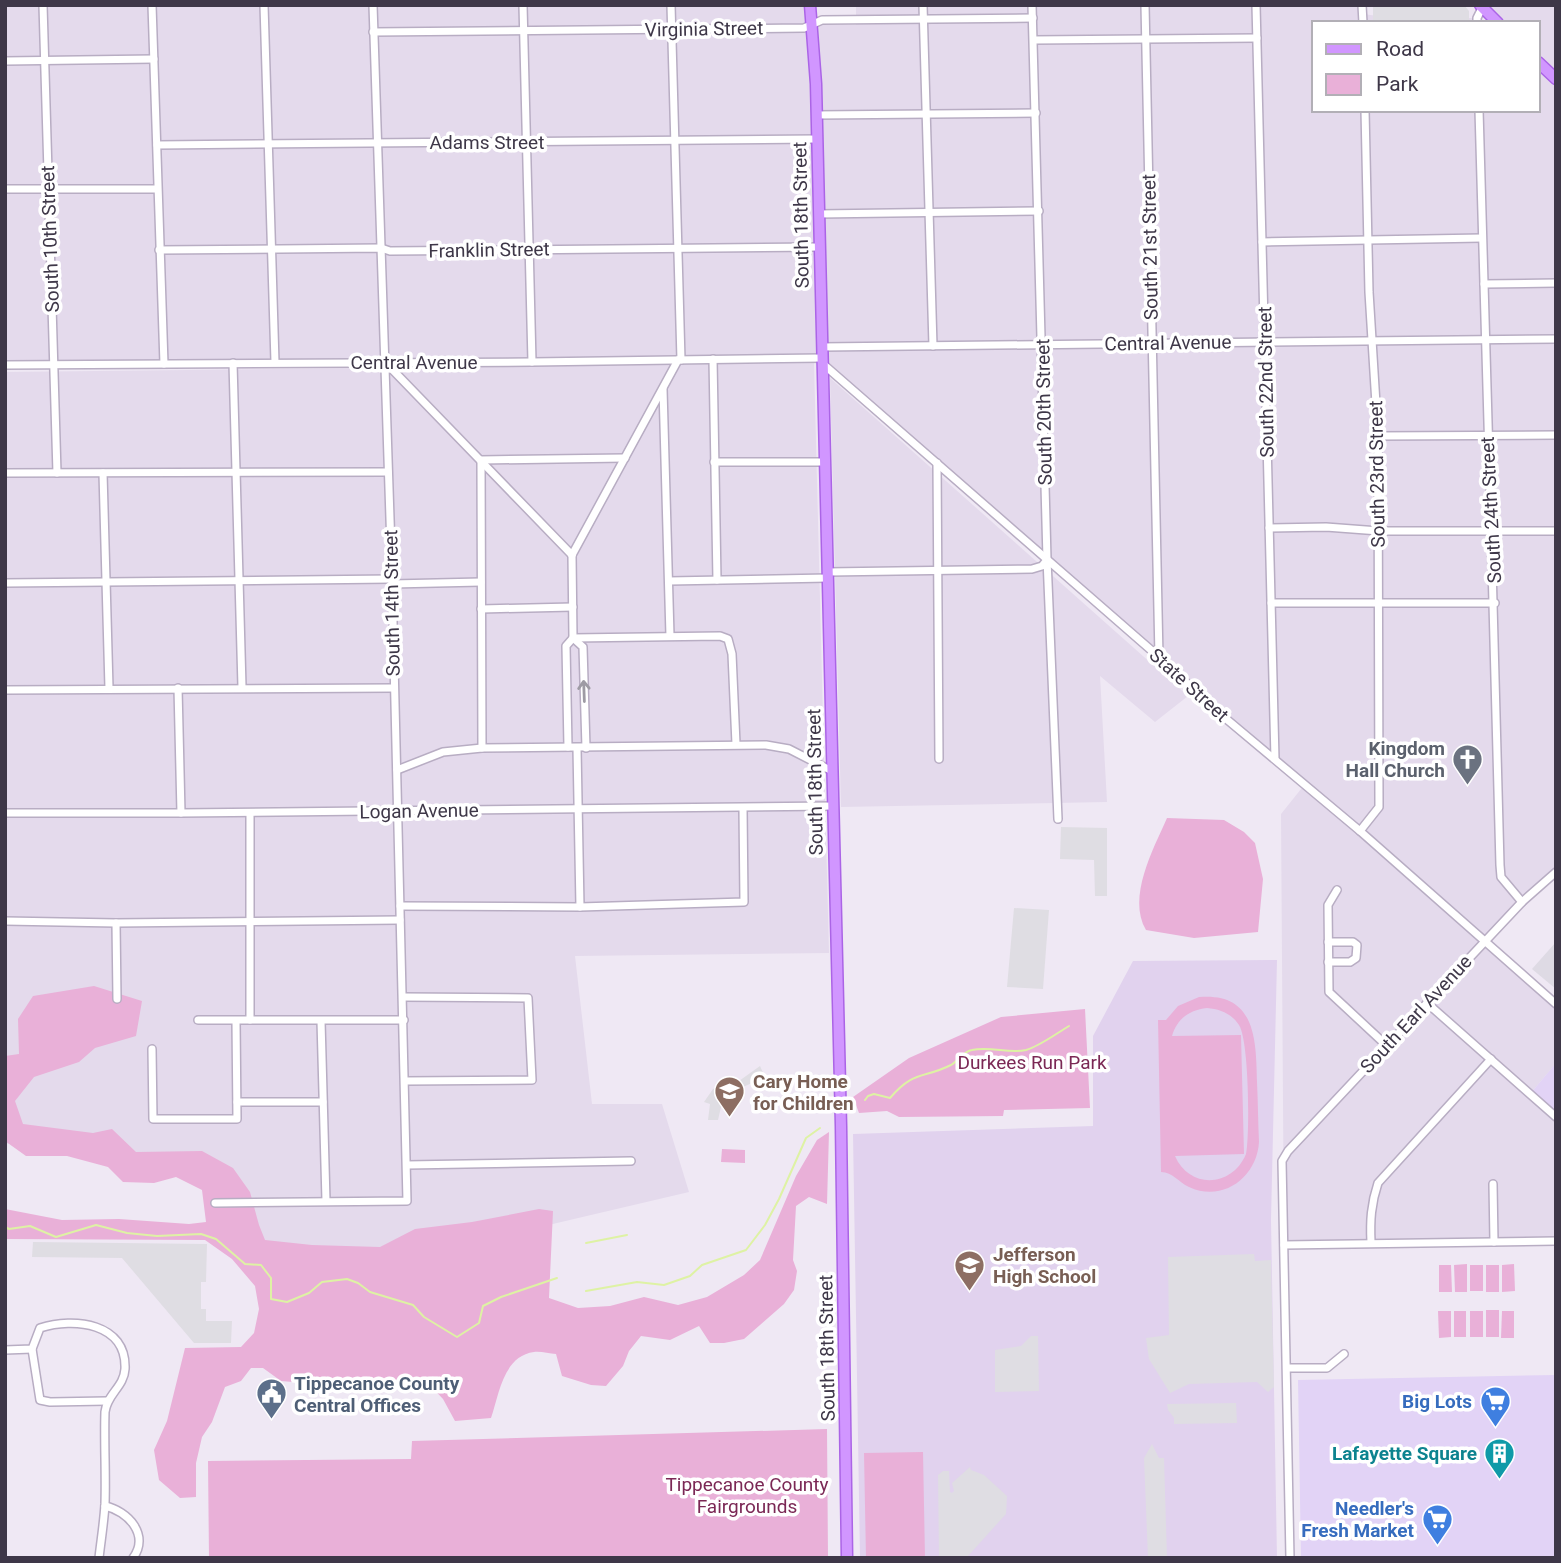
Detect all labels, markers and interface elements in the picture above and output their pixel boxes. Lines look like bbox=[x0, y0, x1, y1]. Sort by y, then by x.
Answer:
street label: Virginia Street bbox=[645, 16, 763, 42]
legend bbox=[1312, 21, 1540, 112]
text: Road bbox=[1376, 37, 1424, 61]
text: Park bbox=[1376, 72, 1419, 96]
street label: Adams Street bbox=[430, 131, 544, 154]
street label: South 18th Street bbox=[788, 141, 814, 289]
street label: South 10th Street bbox=[36, 165, 64, 313]
street label: South 21st Street bbox=[1137, 174, 1163, 320]
street label: Franklin Street bbox=[428, 237, 550, 263]
street label: South 22nd Street bbox=[1253, 306, 1279, 458]
street label: Central Avenue bbox=[1104, 330, 1232, 356]
street label: South 20th Street bbox=[1031, 338, 1057, 486]
street label: Central Avenue bbox=[350, 351, 478, 374]
street label: South 23rd Street bbox=[1364, 400, 1390, 548]
street label: South 24th Street bbox=[1476, 436, 1506, 584]
street label: South 14th Street bbox=[379, 529, 405, 677]
street label: State Street bbox=[1145, 643, 1233, 727]
one-way arrow bbox=[577, 680, 591, 703]
street label: South 18th Street bbox=[802, 708, 828, 856]
place label: Kingdom Hall Church bbox=[1346, 737, 1445, 782]
church icon: Kingdom Hall Church bbox=[1451, 742, 1485, 786]
street label: Logan Avenue bbox=[359, 798, 479, 824]
street label: South Earl Avenue bbox=[1355, 950, 1477, 1078]
park label: Durkees Run Park bbox=[957, 1051, 1107, 1074]
place label: Cary Home for Children bbox=[753, 1070, 854, 1115]
school or university icon: Cary Home for Children bbox=[713, 1075, 747, 1119]
place label: Jefferson High School bbox=[993, 1243, 1096, 1288]
school or university icon: Jefferson High School bbox=[953, 1248, 987, 1292]
street label: South 18th Street bbox=[814, 1274, 840, 1422]
place label: Tippecanoe County Central Offices bbox=[294, 1372, 460, 1417]
public building icon: Tippecanoe County Central Offices bbox=[254, 1377, 288, 1421]
supermarket icon: Big Lots bbox=[1478, 1384, 1512, 1428]
place label: Big Lots bbox=[1402, 1390, 1472, 1413]
building icon: Lafayette Square bbox=[1483, 1436, 1517, 1480]
place label: Lafayette Square bbox=[1332, 1442, 1477, 1465]
park label: Tippecanoe County Fairgrounds bbox=[665, 1473, 829, 1518]
place label: Needler's Fresh Market bbox=[1301, 1497, 1415, 1542]
supermarket icon: Needler's Fresh Market bbox=[1420, 1502, 1454, 1546]

